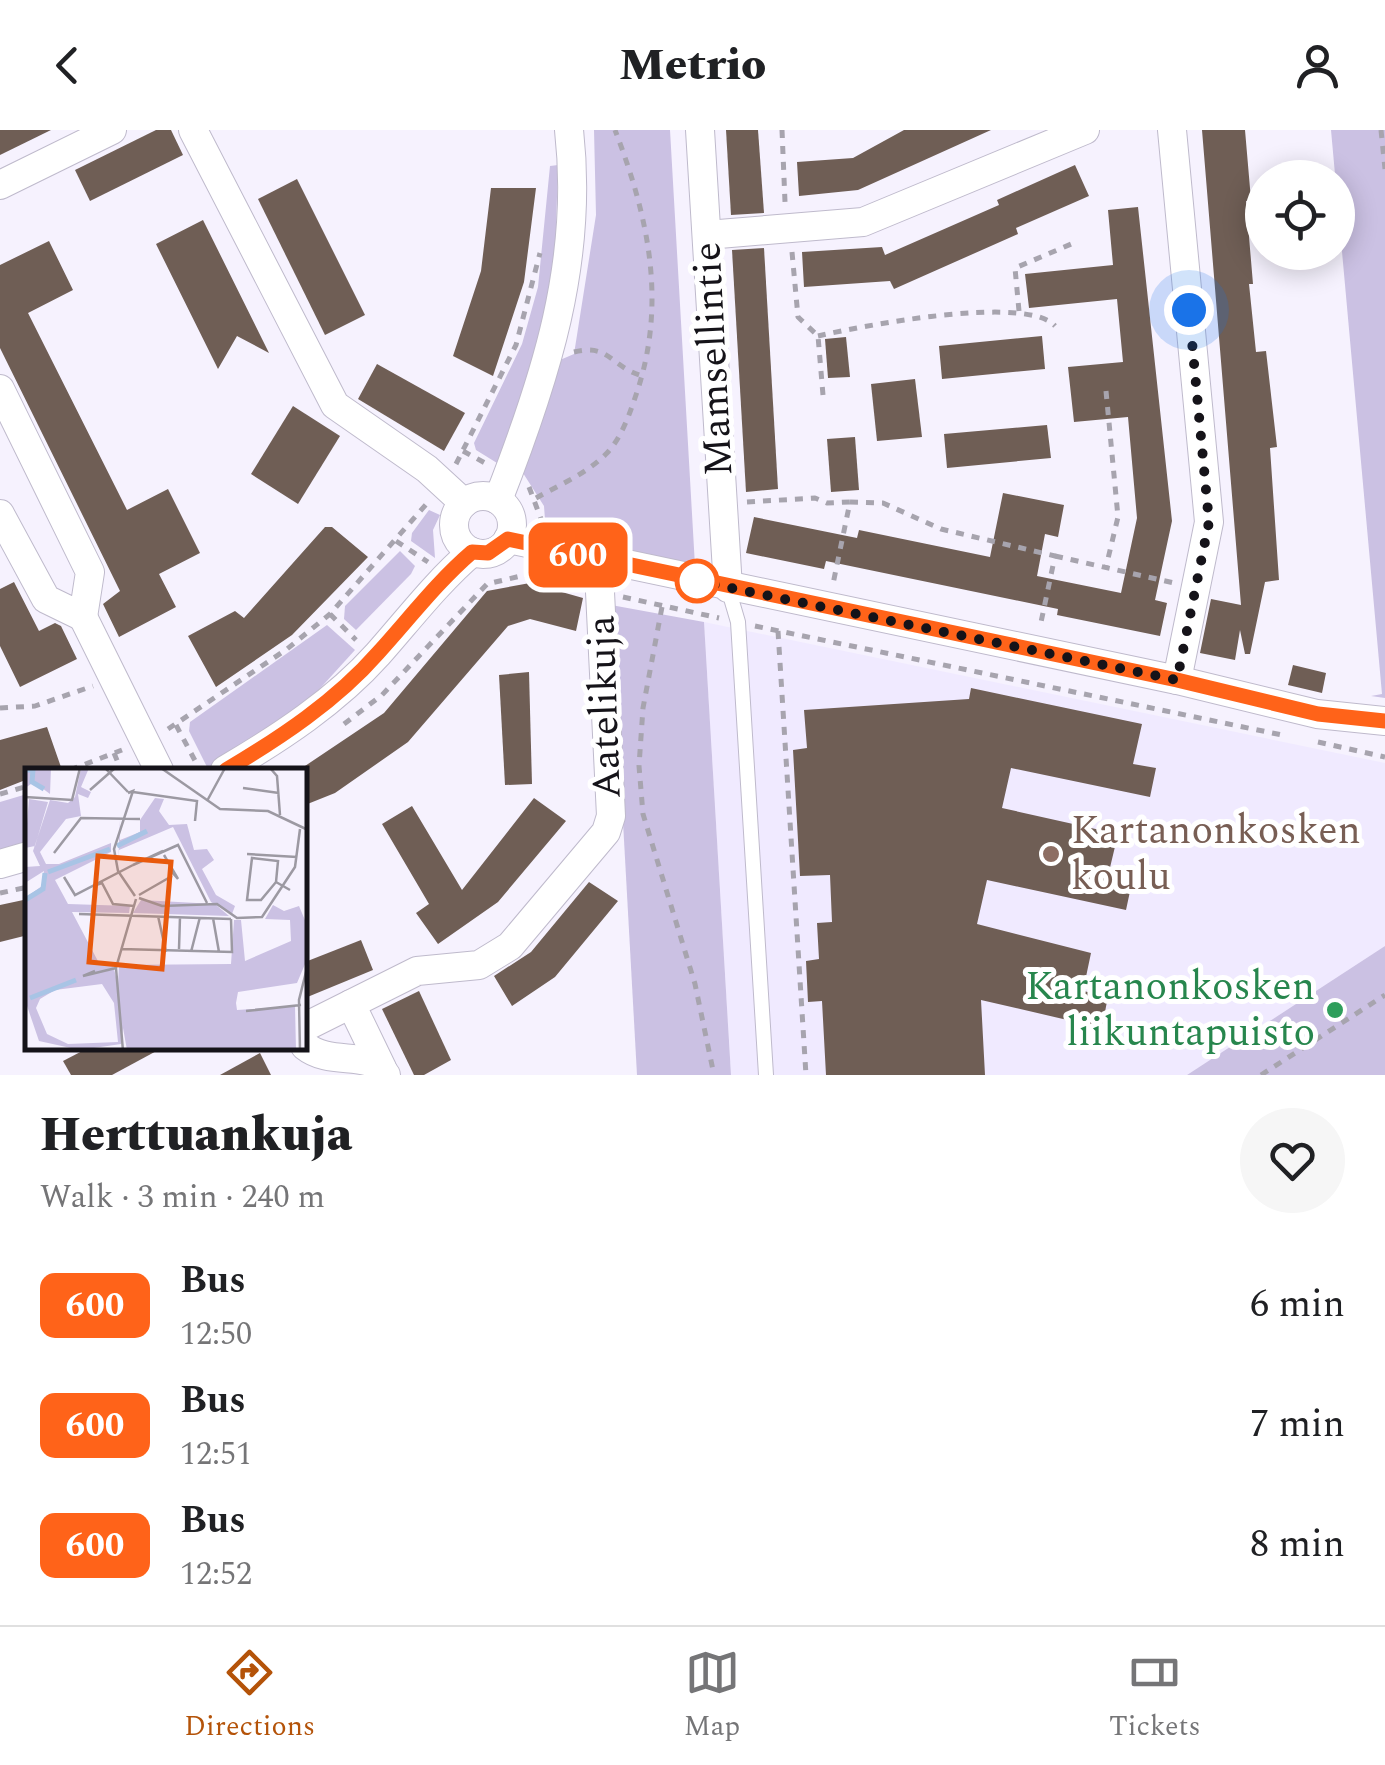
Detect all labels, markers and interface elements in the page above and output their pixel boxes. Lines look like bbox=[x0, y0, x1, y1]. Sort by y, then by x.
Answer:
text: Metrio bbox=[619, 31, 766, 100]
icon: back bbox=[40, 38, 95, 93]
icon: person bbox=[1290, 38, 1345, 93]
map controls bbox=[1245, 160, 1355, 270]
button: locate bbox=[1245, 160, 1355, 270]
street label: Mamsellintie bbox=[677, 240, 751, 478]
your location bbox=[1164, 285, 1214, 335]
line badge: 600 bbox=[520, 522, 636, 588]
text: 600 bbox=[549, 529, 607, 582]
unlabelled marker bbox=[676, 560, 718, 602]
street label: Aatelikuja bbox=[571, 614, 639, 800]
inset map bbox=[25, 768, 308, 1050]
place label: Kartanonkosken koulu bbox=[1071, 801, 1361, 908]
marker: Kartanonkosken koulu bbox=[1040, 843, 1062, 865]
place label: Kartanonkosken liikuntapuisto bbox=[1025, 957, 1315, 1064]
marker: Kartanonkosken liikuntapuisto bbox=[1324, 999, 1346, 1021]
text: Herttuankuja bbox=[40, 1099, 352, 1172]
button: heart bbox=[1240, 1108, 1345, 1213]
text: Walk · 3 min · 240 m bbox=[40, 1173, 325, 1222]
text: Bus bbox=[180, 1252, 246, 1310]
text: 6 min bbox=[1250, 1276, 1345, 1334]
text: 600 bbox=[66, 1279, 124, 1332]
text: 12:50 bbox=[180, 1310, 252, 1359]
text: Bus bbox=[180, 1372, 246, 1430]
text: 7 min bbox=[1250, 1396, 1345, 1454]
text: 600 bbox=[66, 1399, 124, 1452]
text: 12:51 bbox=[180, 1430, 252, 1479]
text: Bus bbox=[180, 1492, 246, 1550]
text: 8 min bbox=[1250, 1516, 1345, 1574]
text: 600 bbox=[66, 1519, 124, 1572]
text: 12:52 bbox=[180, 1550, 252, 1599]
tab: Directions bbox=[184, 1645, 315, 1748]
tab: Map bbox=[684, 1645, 740, 1748]
tab: Tickets bbox=[1109, 1645, 1201, 1748]

